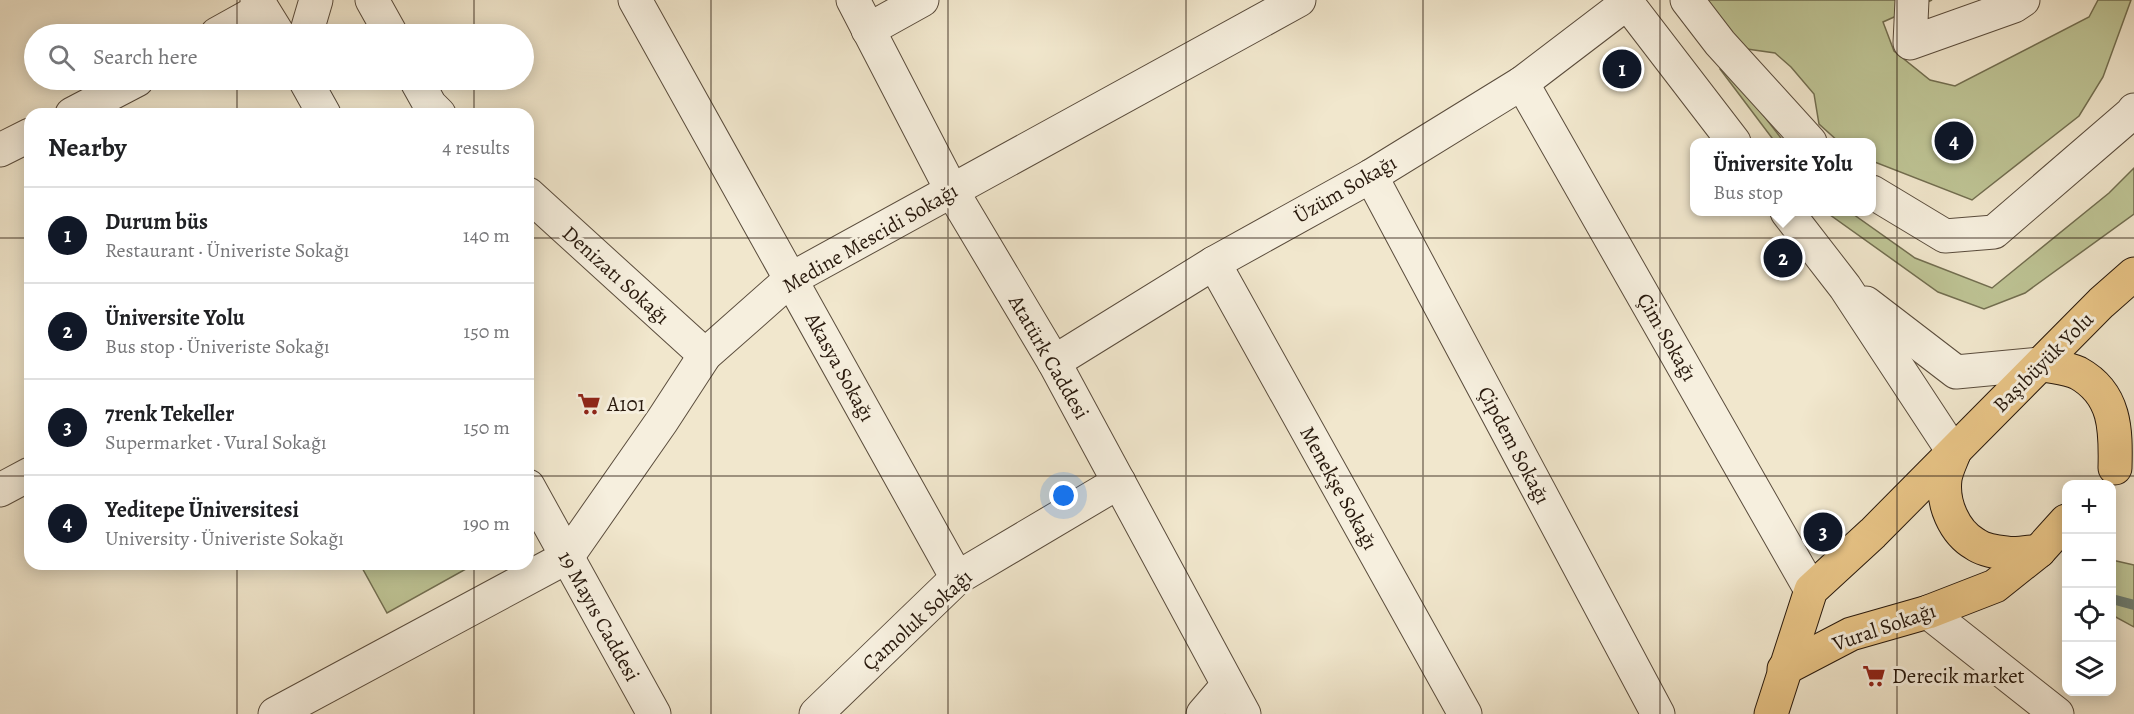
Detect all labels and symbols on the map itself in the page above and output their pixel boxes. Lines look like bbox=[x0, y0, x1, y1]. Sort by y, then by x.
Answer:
pin: 1 bbox=[1602, 46, 1642, 92]
pin: 4 bbox=[1934, 118, 1974, 164]
street label: Üzüm Sokağı bbox=[1288, 148, 1402, 230]
street label: Medine Mescidi Sokağı bbox=[777, 176, 963, 300]
street label: Denizatı Sokağı bbox=[556, 219, 676, 331]
pin: 2 bbox=[1764, 236, 1802, 280]
street label: Çim Sokağı bbox=[1630, 288, 1704, 386]
street label: Atatürk Caddesi bbox=[1002, 289, 1096, 424]
street label: Başıbüyük Yolu bbox=[1987, 305, 2100, 418]
street label: Akasya Sokağı bbox=[798, 307, 881, 427]
street label: Çipdem Sokağı bbox=[1471, 381, 1557, 509]
place label: A101 bbox=[606, 390, 645, 418]
supermarket icon: A101 bbox=[576, 391, 602, 417]
street label: Menekşe Sokağı bbox=[1293, 421, 1385, 555]
your location bbox=[1049, 481, 1078, 510]
pin: 3 bbox=[1804, 510, 1842, 554]
street label: 19 Mayıs Caddesi bbox=[552, 546, 646, 686]
street label: Çamoluk Sokağı bbox=[856, 563, 978, 677]
street label: Vural Sokağı bbox=[1828, 596, 1939, 658]
place label: Derecik market bbox=[1892, 662, 2025, 690]
supermarket icon: Derecik market bbox=[1861, 663, 1887, 689]

